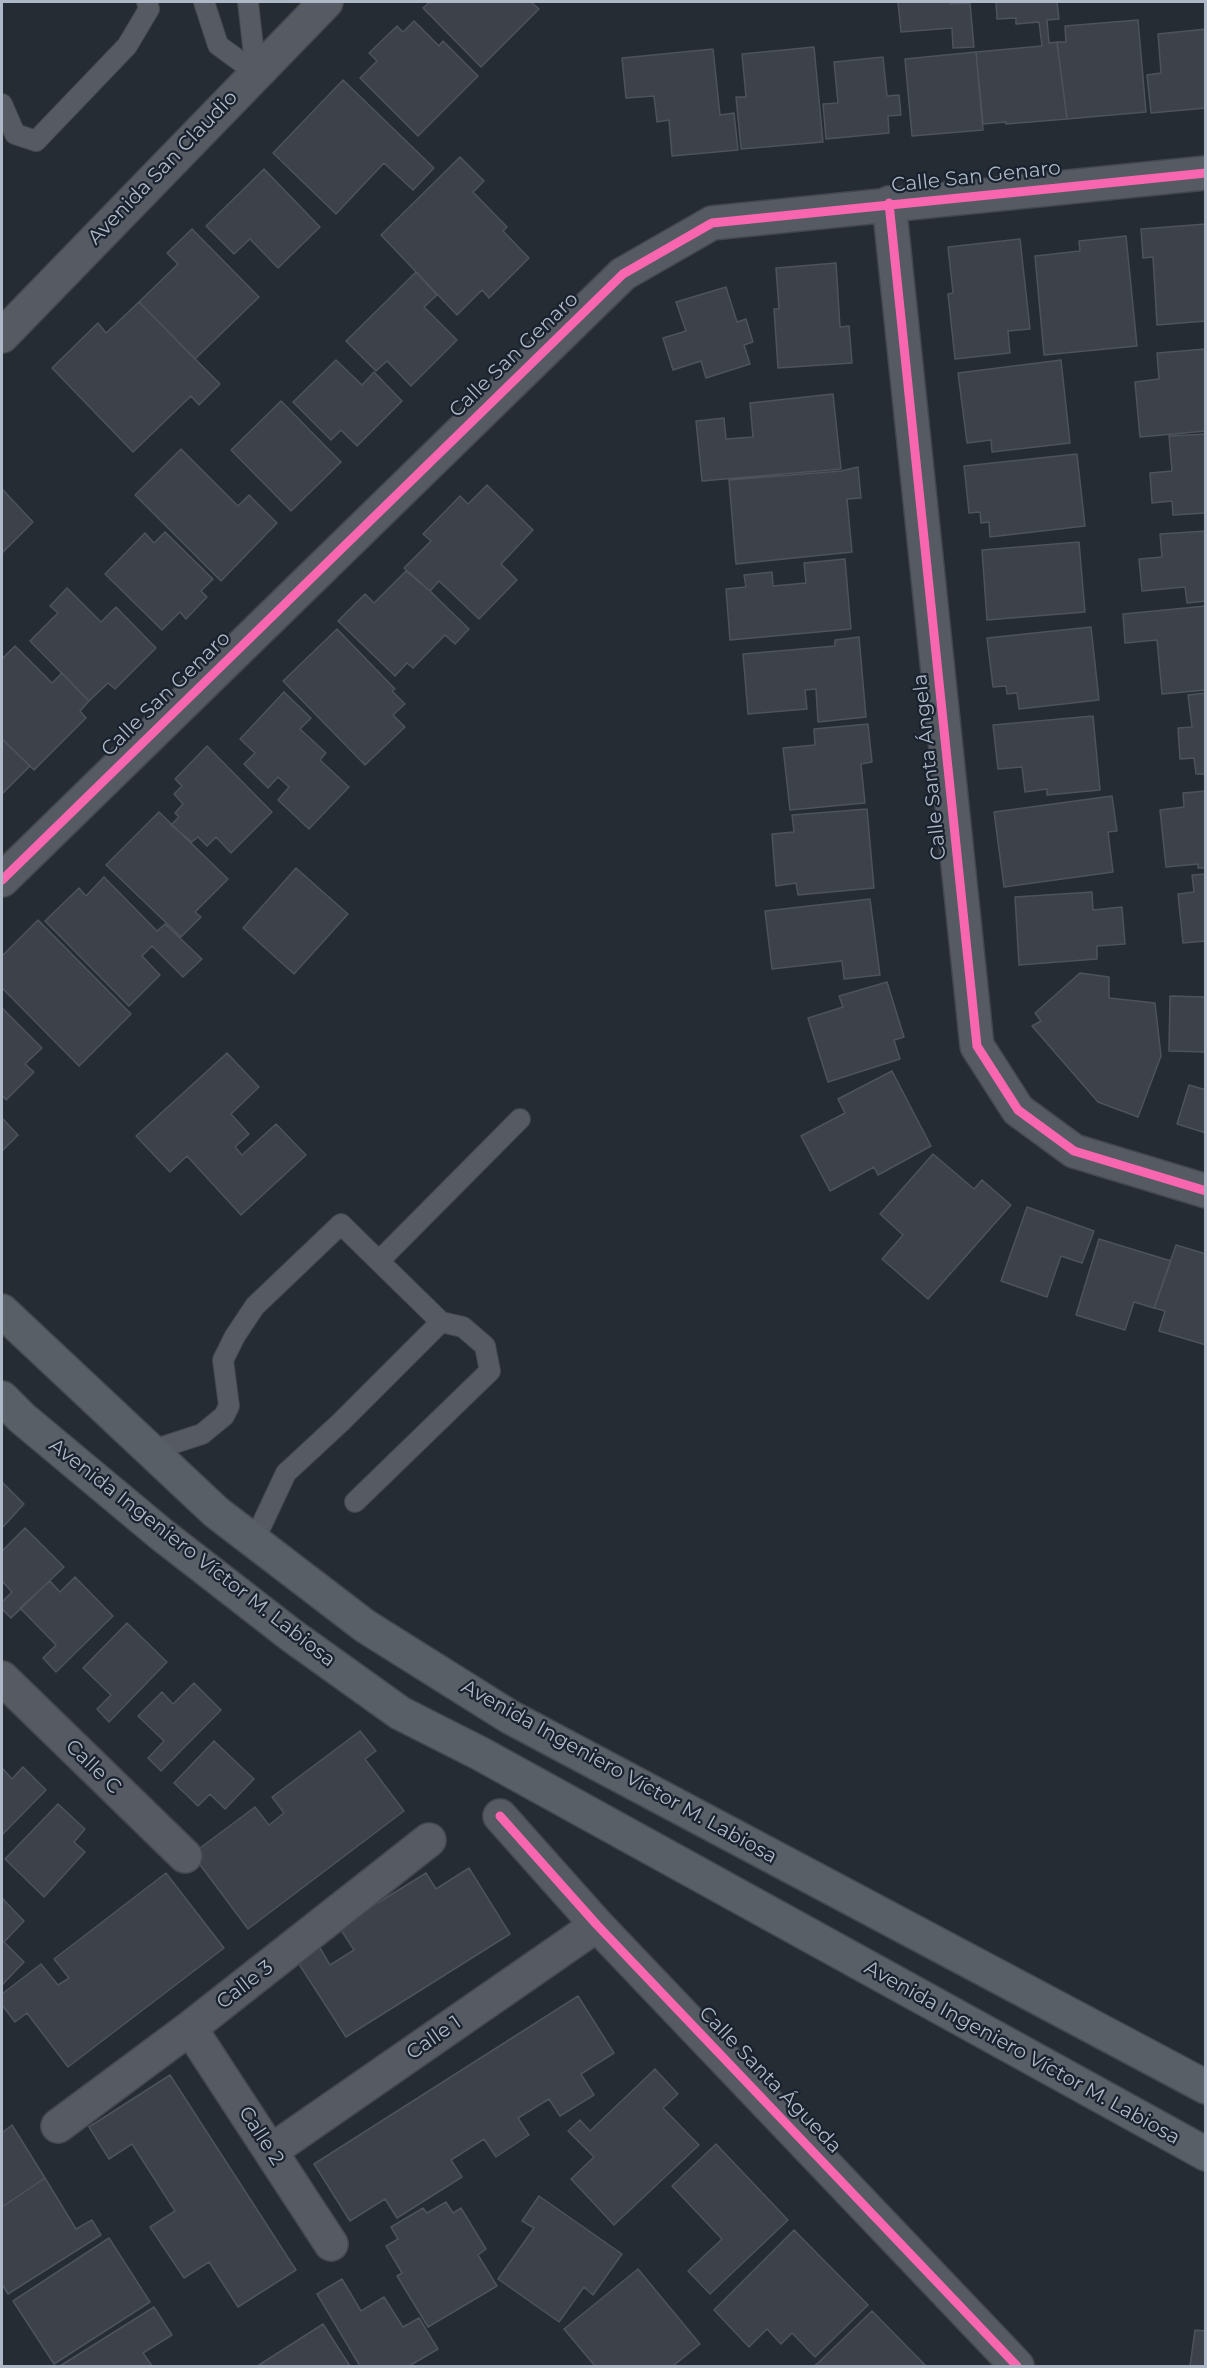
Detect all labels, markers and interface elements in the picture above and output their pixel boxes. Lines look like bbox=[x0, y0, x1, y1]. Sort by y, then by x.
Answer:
street label: Avenida San Claudio bbox=[83, 86, 243, 250]
street label: Calle San Genaro bbox=[890, 156, 1062, 198]
street label: Calle San Genaro bbox=[445, 287, 583, 423]
street label: Calle San Genaro bbox=[97, 626, 235, 762]
street label: Calle Santa Ángela bbox=[908, 673, 952, 861]
street label: Avenida Ingeniero Víctor M. Labiosa bbox=[44, 1434, 340, 1672]
street label: Avenida Ingeniero Víctor M. Labiosa bbox=[457, 1675, 781, 1869]
street label: Calle C bbox=[60, 1735, 126, 1799]
street label: Calle 3 bbox=[212, 1955, 278, 2015]
street label: Avenida Ingeniero Víctor M. Labiosa bbox=[860, 1956, 1184, 2150]
street label: Calle Santa Águeda bbox=[694, 2001, 846, 2159]
street label: Calle 1 bbox=[402, 2011, 466, 2065]
street label: Calle 2 bbox=[233, 2102, 289, 2170]

